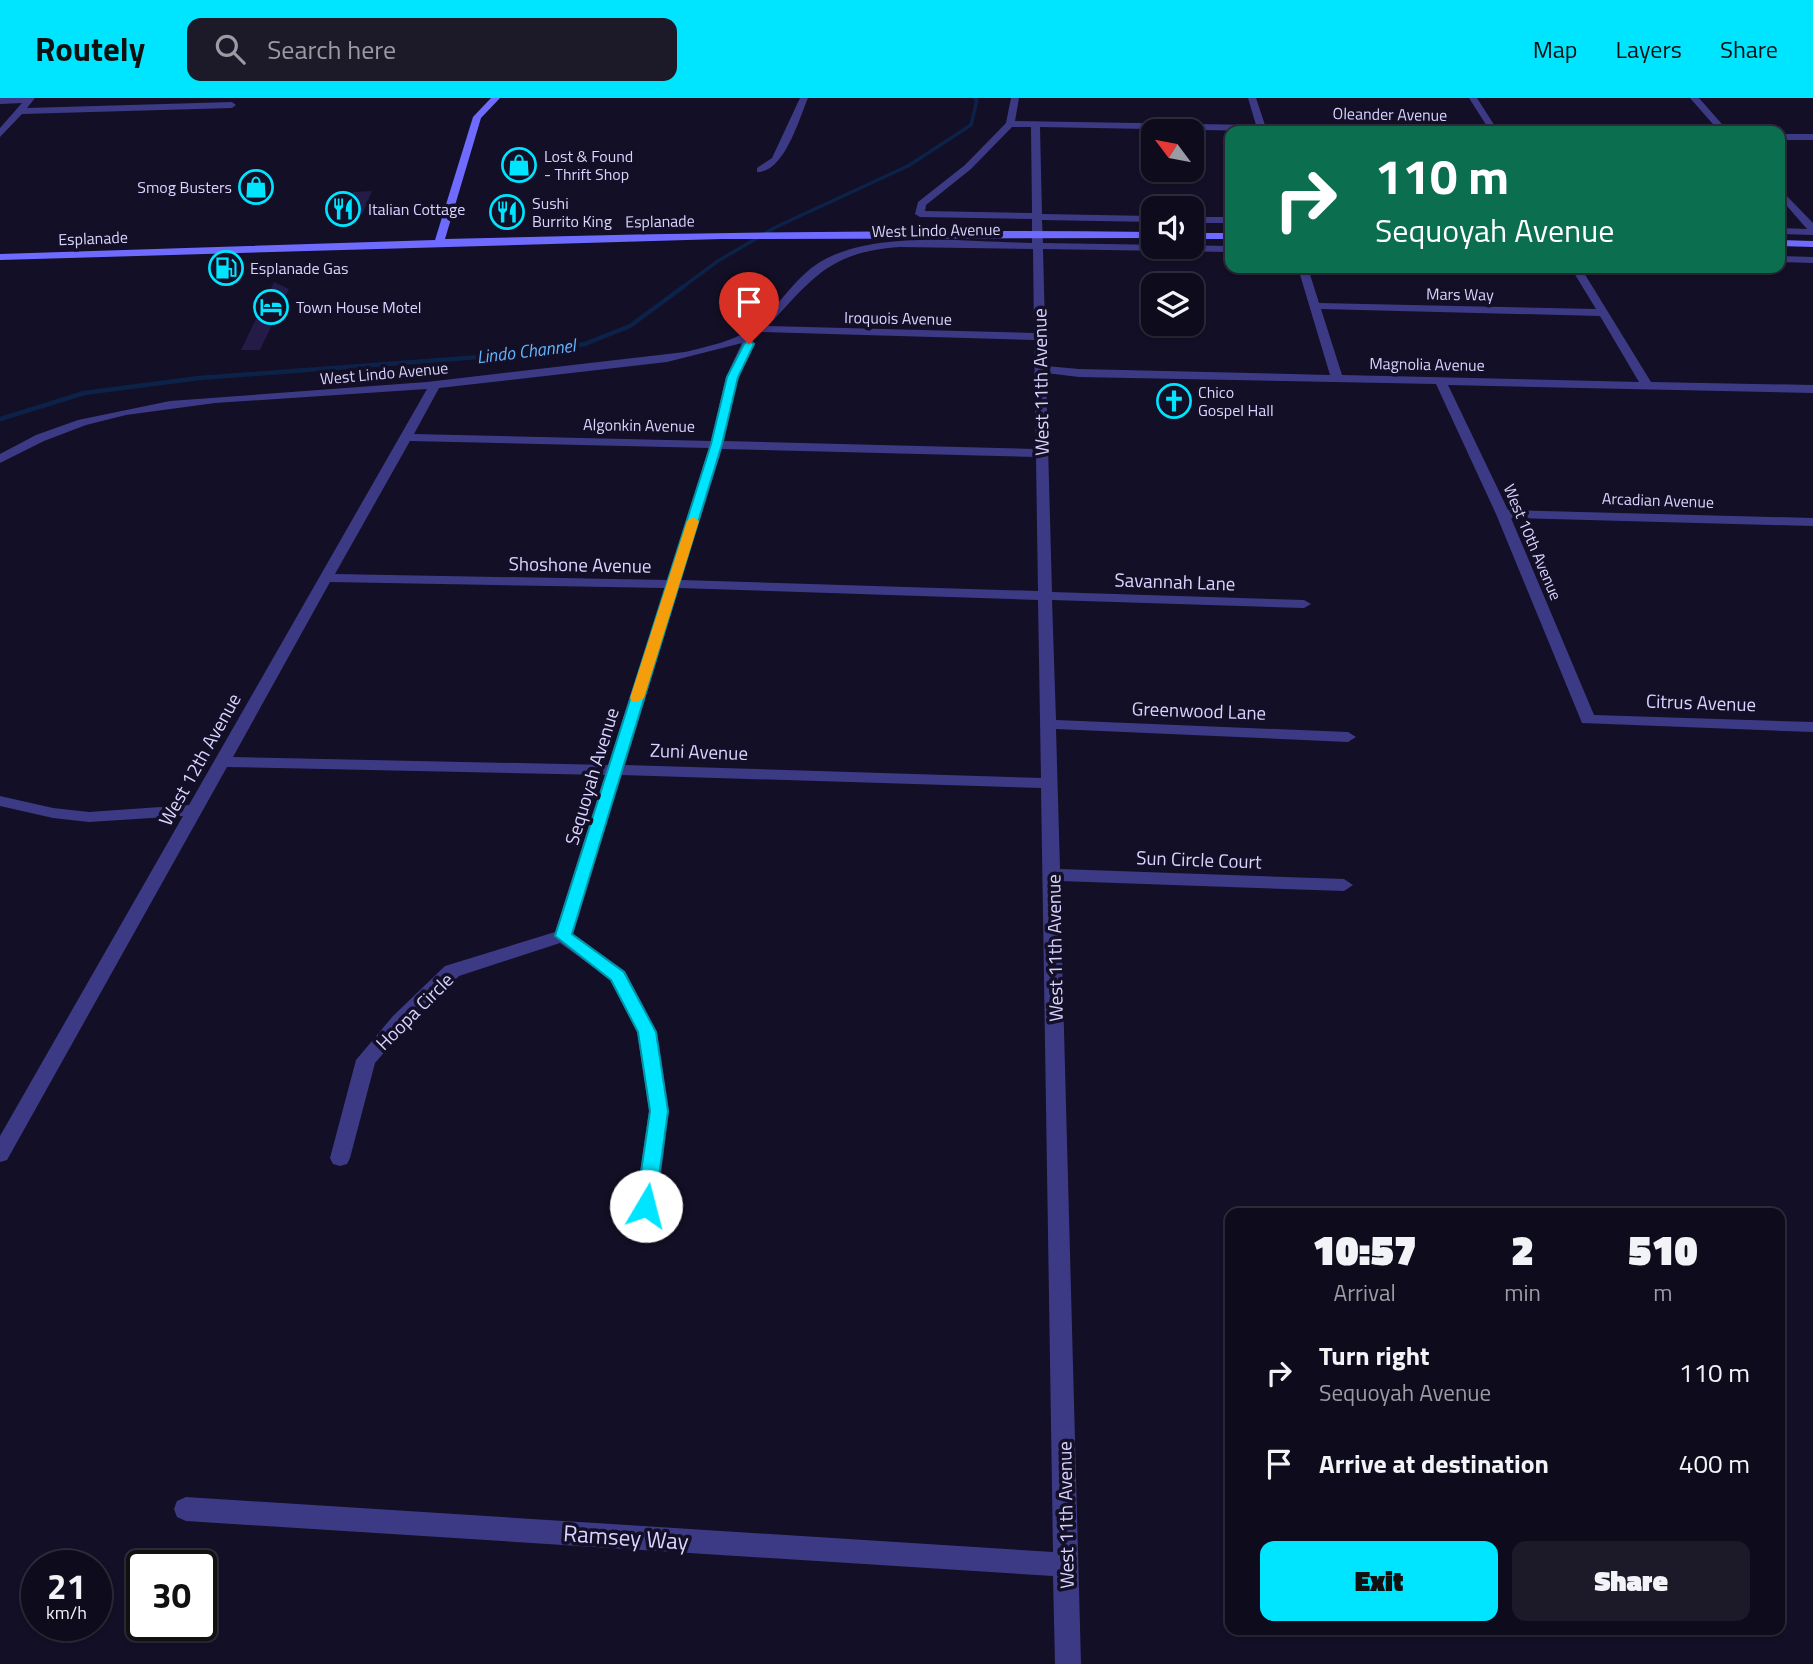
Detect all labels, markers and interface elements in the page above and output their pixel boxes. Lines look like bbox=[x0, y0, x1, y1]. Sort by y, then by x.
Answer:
search box bbox=[187, 18, 677, 81]
text: Routely bbox=[35, 24, 145, 74]
icon: search bbox=[211, 30, 249, 68]
text: Search here bbox=[267, 30, 396, 69]
text: Map bbox=[1533, 31, 1578, 67]
text: Layers bbox=[1616, 31, 1682, 67]
text: Share bbox=[1720, 31, 1778, 67]
street label: Oleander Avenue bbox=[1333, 101, 1447, 127]
north arrow bbox=[1141, 119, 1204, 182]
map controls bbox=[1141, 119, 1204, 336]
text: 110 m bbox=[1375, 138, 1509, 213]
place label: Lost & Found - Thrift Shop bbox=[544, 144, 633, 186]
shop icon: Lost & Found - Thrift Shop bbox=[500, 146, 538, 184]
icon: right bbox=[1260, 154, 1351, 245]
shop icon: Smog Busters bbox=[237, 168, 275, 206]
place label: Smog Busters bbox=[137, 175, 232, 199]
restaurant icon: Italian Cottage bbox=[324, 190, 362, 228]
place label: Sushi Burrito King bbox=[532, 191, 612, 233]
restaurant icon: Sushi Burrito King bbox=[488, 193, 526, 231]
button: sound bbox=[1141, 196, 1204, 259]
place label: Italian Cottage bbox=[368, 197, 465, 221]
text: Sequoyah Avenue bbox=[1375, 206, 1614, 254]
street label: Esplanade bbox=[625, 208, 695, 234]
street label: West Lindo Avenue bbox=[871, 217, 1001, 243]
street label: Esplanade bbox=[58, 225, 128, 251]
fuel station icon: Esplanade Gas bbox=[207, 249, 245, 287]
place label: Esplanade Gas bbox=[250, 256, 348, 280]
pin bbox=[719, 272, 779, 344]
button: layers bbox=[1141, 273, 1204, 336]
street label: Mars Way bbox=[1426, 281, 1494, 307]
icon: arrive bbox=[730, 283, 768, 321]
hotel icon: Town House Motel bbox=[252, 288, 290, 326]
place label: Town House Motel bbox=[296, 295, 421, 319]
street label: Iroquois Avenue bbox=[844, 305, 952, 331]
street label: West 11th Avenue bbox=[1024, 308, 1056, 456]
water label: Lindo Channel bbox=[475, 331, 579, 370]
street label: Magnolia Avenue bbox=[1369, 351, 1485, 377]
street label: West Lindo Avenue bbox=[319, 355, 449, 391]
place label: Chico Gospel Hall bbox=[1198, 380, 1274, 422]
church icon: Chico Gospel Hall bbox=[1155, 382, 1193, 420]
street label: Algonkin Avenue bbox=[583, 412, 695, 438]
street label: West 10th Avenue bbox=[1498, 480, 1568, 604]
street label: Arcadian Avenue bbox=[1602, 486, 1714, 514]
street label: Shoshone Avenue bbox=[508, 548, 652, 580]
street label: Savannah Lane bbox=[1114, 564, 1236, 598]
street label: Citrus Avenue bbox=[1645, 686, 1757, 718]
street label: West 12th Avenue bbox=[151, 687, 247, 831]
street label: Greenwood Lane bbox=[1131, 693, 1267, 727]
street label: Sequoyah Avenue bbox=[556, 704, 626, 848]
street label: Zuni Avenue bbox=[650, 735, 748, 767]
street label: Sun Circle Court bbox=[1136, 842, 1263, 876]
street label: West 11th Avenue bbox=[1038, 874, 1070, 1022]
street label: Hoopa Circle bbox=[369, 966, 459, 1056]
position arrow bbox=[609, 1169, 683, 1243]
text: 10:57 bbox=[1312, 1217, 1417, 1281]
text: 2 bbox=[1511, 1217, 1534, 1281]
text: 510 bbox=[1628, 1217, 1698, 1281]
text: Arrival bbox=[1333, 1275, 1396, 1310]
text: min bbox=[1504, 1275, 1541, 1310]
text: m bbox=[1653, 1275, 1673, 1310]
text: Turn right bbox=[1319, 1336, 1430, 1375]
text: 110 m bbox=[1679, 1353, 1750, 1392]
icon: right bbox=[1260, 1354, 1298, 1392]
text: Sequoyah Avenue bbox=[1319, 1375, 1491, 1410]
street label: West 11th Avenue bbox=[1049, 1441, 1081, 1589]
text: Arrive at destination bbox=[1319, 1444, 1549, 1483]
text: 400 m bbox=[1679, 1444, 1750, 1483]
icon: arrive bbox=[1260, 1445, 1298, 1483]
street label: Ramsey Way bbox=[562, 1515, 690, 1559]
button: Exit bbox=[1260, 1541, 1498, 1621]
button: Share bbox=[1512, 1541, 1750, 1621]
speed limit sign: 30 bbox=[126, 1550, 217, 1641]
text: 21 bbox=[47, 1559, 86, 1613]
text: km/h bbox=[46, 1599, 87, 1626]

